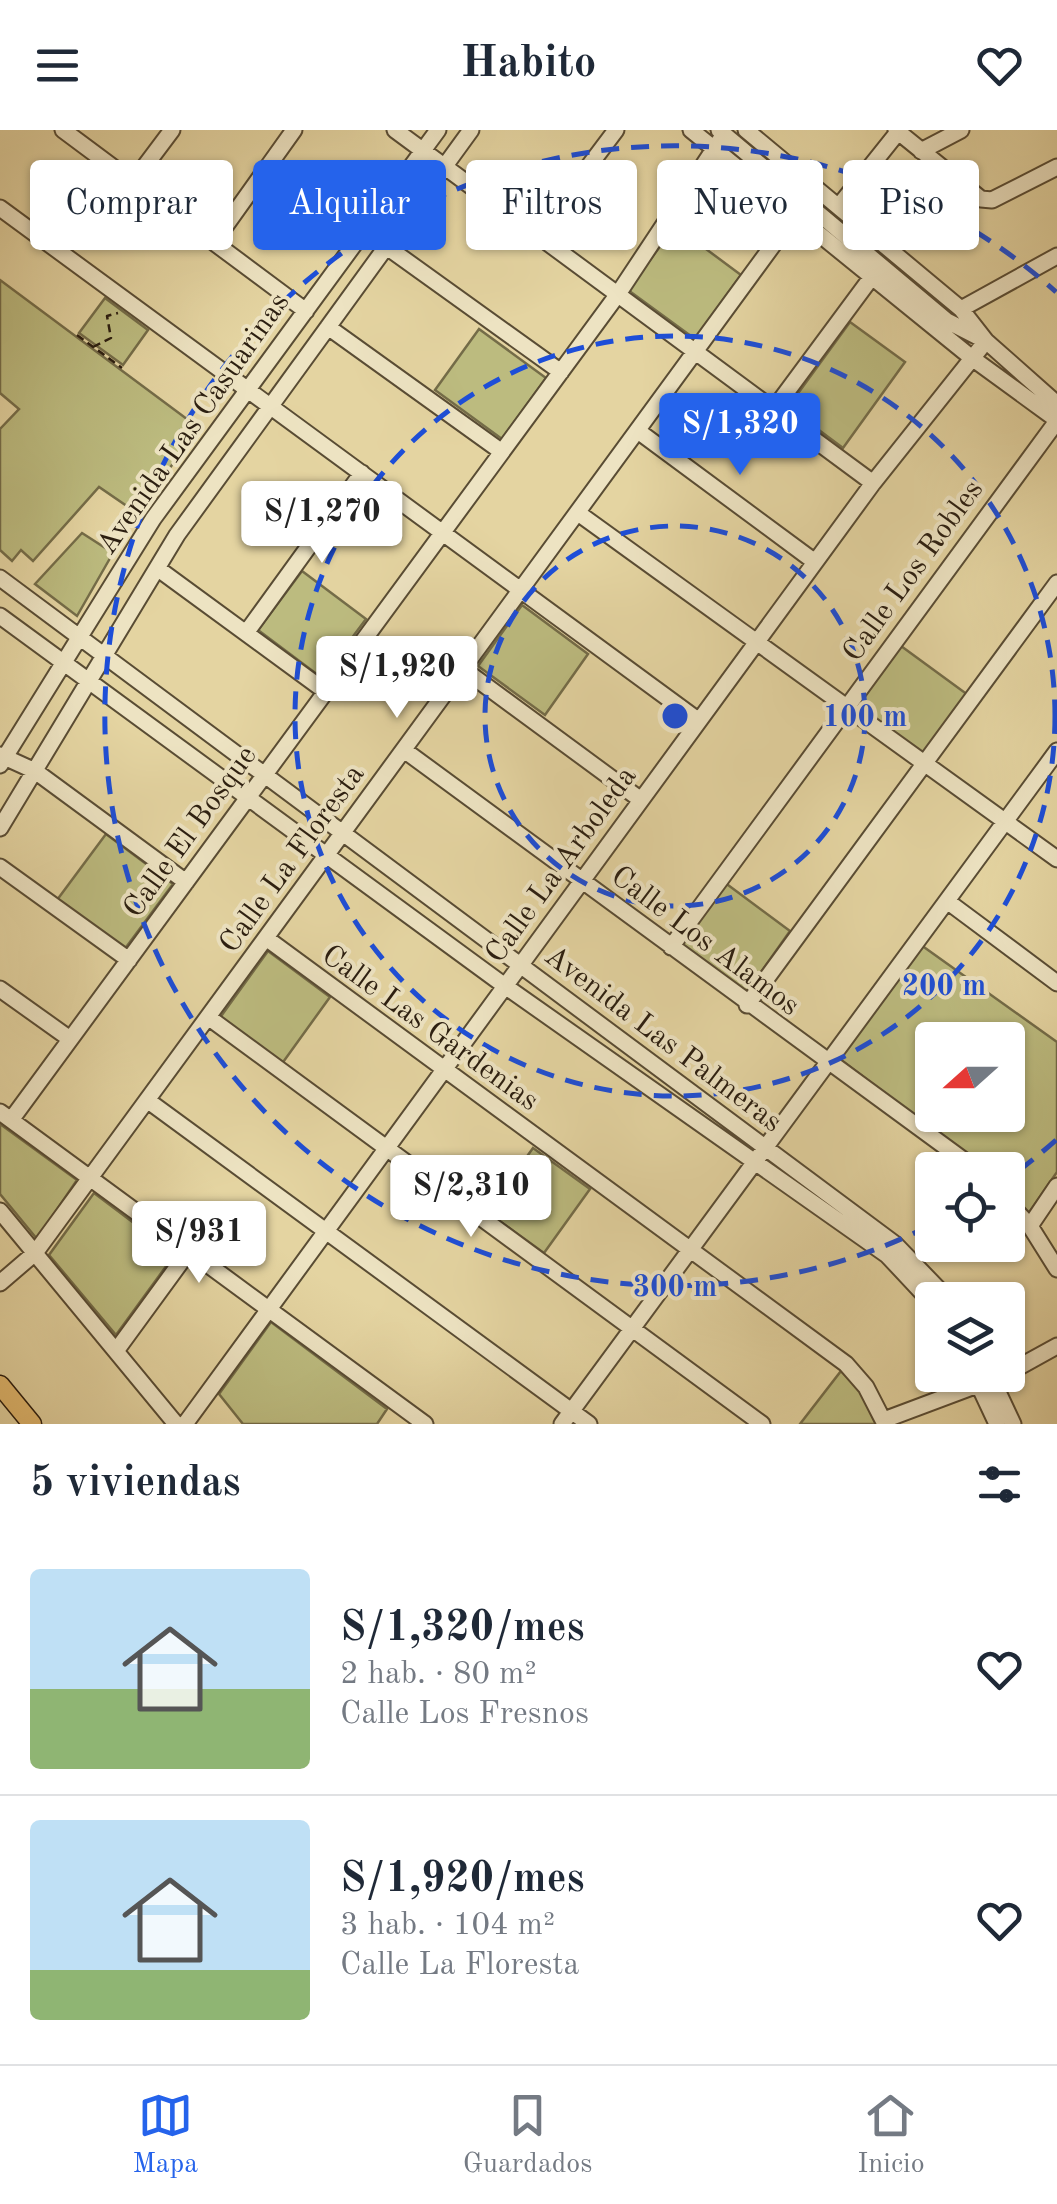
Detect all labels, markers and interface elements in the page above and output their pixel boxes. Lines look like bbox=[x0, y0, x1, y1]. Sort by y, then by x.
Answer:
icon: menu bbox=[30, 38, 85, 93]
icon: heart bbox=[972, 38, 1027, 93]
text: Habito bbox=[460, 42, 597, 87]
chip: Comprar bbox=[30, 160, 233, 250]
chip: Alquilar bbox=[253, 160, 446, 250]
chip: Filtros bbox=[466, 160, 637, 250]
chip: Nuevo bbox=[657, 160, 823, 250]
chip: Piso bbox=[843, 160, 979, 250]
street label: Avenida Las Casuarinas bbox=[92, 288, 295, 561]
pin: S/1,320 bbox=[648, 393, 832, 478]
text: S/1,320 bbox=[681, 409, 799, 441]
street label: Calle Los Robles bbox=[838, 475, 989, 668]
pin: S/1,270 bbox=[230, 481, 414, 566]
text: S/1,270 bbox=[263, 497, 381, 529]
pin: S/1,920 bbox=[305, 636, 489, 721]
text: S/1,920 bbox=[338, 652, 456, 684]
centre of rings bbox=[657, 698, 693, 734]
text: 100 m bbox=[823, 703, 907, 733]
street label: Calle El Bosque bbox=[119, 741, 263, 924]
street label: Calle La Floresta bbox=[215, 759, 371, 959]
street label: Calle La Arboleda bbox=[481, 761, 643, 969]
street label: Calle Los Alamos bbox=[605, 861, 805, 1022]
street label: Calle Las Gardenias bbox=[316, 940, 544, 1117]
street label: Avenida Las Palmeras bbox=[539, 941, 787, 1138]
text: 200 m bbox=[902, 972, 986, 1002]
north arrow bbox=[915, 1022, 1025, 1132]
map controls bbox=[915, 1022, 1025, 1392]
button: locate bbox=[915, 1152, 1025, 1262]
pin: S/2,310 bbox=[379, 1155, 563, 1240]
text: S/2,310 bbox=[412, 1171, 530, 1203]
pin: S/931 bbox=[129, 1201, 269, 1286]
text: S/931 bbox=[154, 1217, 244, 1249]
text: 300 m bbox=[633, 1273, 717, 1303]
button: layers bbox=[915, 1282, 1025, 1392]
icon: filters bbox=[972, 1457, 1027, 1512]
text: 5 viviendas bbox=[30, 1463, 241, 1505]
text: S/1,320/mes bbox=[340, 1608, 585, 1650]
icon: home bbox=[110, 1609, 230, 1729]
icon: heart bbox=[972, 1642, 1027, 1697]
text: 2 hab. · 80 m² bbox=[340, 1659, 537, 1691]
text: Calle Los Fresnos bbox=[340, 1699, 589, 1731]
text: S/1,920/mes bbox=[340, 1859, 585, 1901]
icon: home bbox=[110, 1860, 230, 1980]
icon: heart bbox=[972, 1893, 1027, 1948]
text: 3 hab. · 104 m² bbox=[340, 1910, 555, 1942]
text: Calle La Floresta bbox=[340, 1950, 579, 1982]
tab: Mapa bbox=[132, 2088, 198, 2183]
tab: Guardados bbox=[463, 2088, 592, 2183]
tab: Inicio bbox=[857, 2088, 925, 2183]

